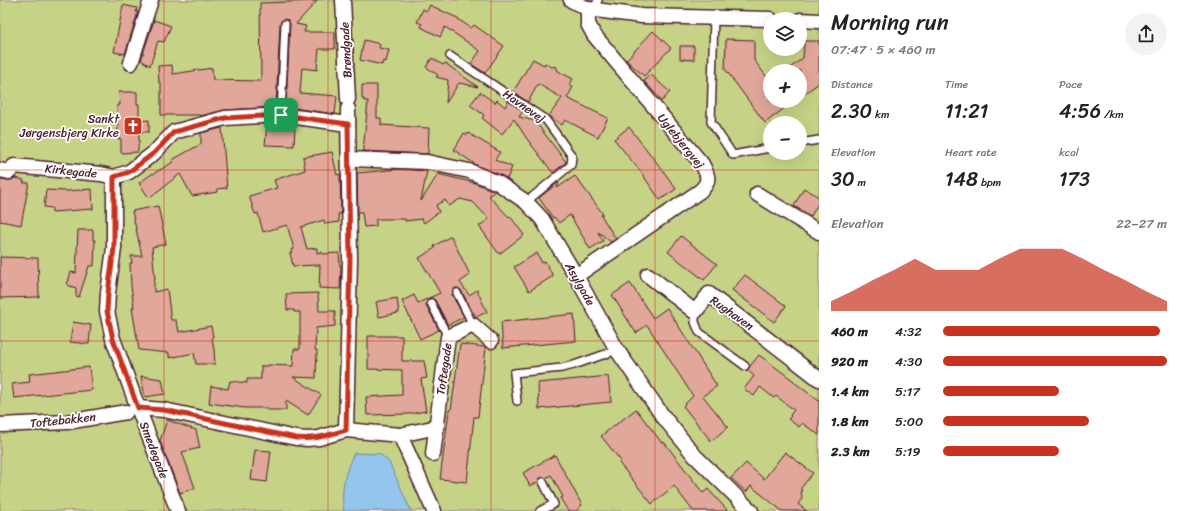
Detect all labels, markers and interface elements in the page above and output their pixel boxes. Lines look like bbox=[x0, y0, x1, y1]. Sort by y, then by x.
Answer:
text: Morning run bbox=[831, 3, 949, 42]
map controls bbox=[763, 12, 807, 160]
button: layers bbox=[763, 12, 807, 56]
button: share bbox=[1125, 13, 1167, 55]
street label: Brøndgade bbox=[334, 21, 358, 79]
text: 07:47 · 5 × 460 m bbox=[831, 38, 935, 61]
button: + bbox=[763, 64, 807, 108]
text: Distance bbox=[831, 75, 873, 94]
text: Time bbox=[945, 75, 968, 94]
text: Pace bbox=[1059, 75, 1082, 94]
street label: Havnevej bbox=[498, 83, 550, 129]
text: 2.30 bbox=[831, 94, 872, 129]
text: 11:21 bbox=[945, 94, 988, 129]
text: 4:56 bbox=[1059, 94, 1101, 129]
pin bbox=[264, 98, 298, 132]
icon: arrive bbox=[270, 104, 292, 126]
text: km bbox=[872, 105, 889, 124]
text: /km bbox=[1101, 105, 1124, 124]
place label: Sankt Jørgensbjerg Kirke bbox=[19, 108, 120, 144]
street label: Uglebjergvej bbox=[652, 108, 710, 174]
church icon: Sankt Jørgensbjerg Kirke bbox=[122, 115, 144, 137]
button: − bbox=[763, 116, 807, 160]
text: Elevation bbox=[831, 143, 876, 162]
text: Heart rate bbox=[945, 143, 997, 162]
text: kcal bbox=[1059, 143, 1079, 162]
street label: Kirkegade bbox=[44, 157, 98, 185]
text: 30 bbox=[831, 162, 855, 197]
text: 148 bbox=[945, 162, 978, 197]
text: 173 bbox=[1059, 162, 1090, 197]
text: m bbox=[855, 173, 866, 192]
text: bpm bbox=[978, 173, 1001, 192]
text: Elevation bbox=[831, 212, 884, 235]
text: 22–27 m bbox=[1116, 212, 1167, 235]
street label: Asylgade bbox=[558, 257, 601, 310]
street label: Rughaven bbox=[705, 290, 759, 337]
text: 460 m bbox=[831, 320, 868, 343]
text: 4:32 bbox=[895, 320, 922, 343]
street label: Toftegade bbox=[429, 341, 459, 397]
text: 920 m bbox=[831, 350, 868, 373]
text: 4:30 bbox=[895, 350, 922, 373]
text: 1.4 km bbox=[831, 380, 869, 403]
text: 5:17 bbox=[895, 380, 920, 403]
street label: Toftebakken bbox=[29, 406, 97, 434]
text: 1.8 km bbox=[831, 410, 869, 433]
text: 5:00 bbox=[895, 410, 923, 433]
street label: Smedegade bbox=[133, 418, 175, 482]
text: 2.3 km bbox=[831, 440, 870, 463]
text: 5:19 bbox=[895, 440, 920, 463]

